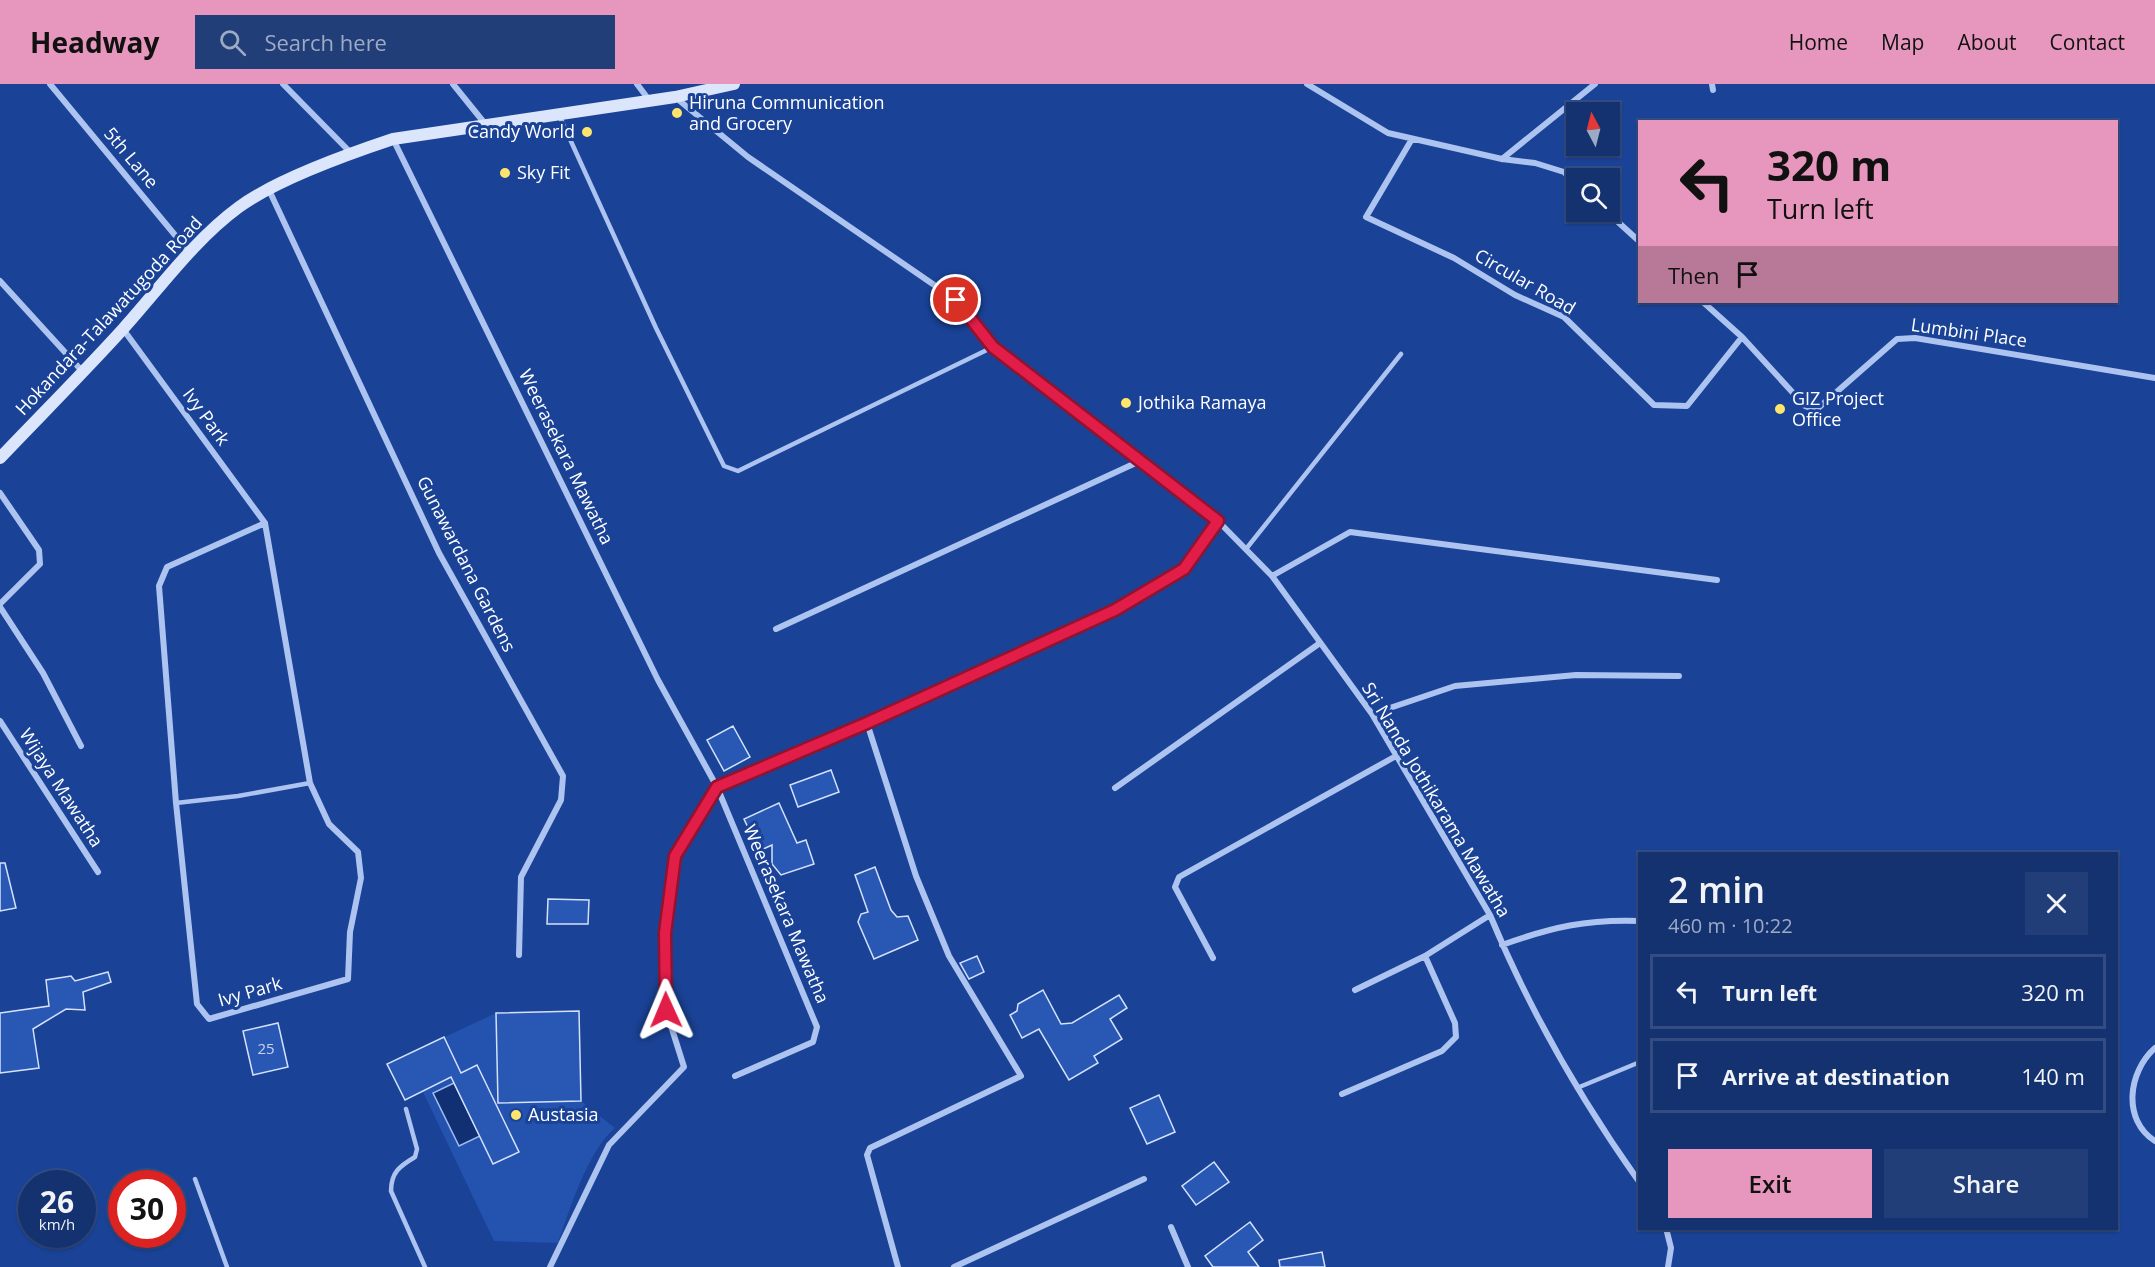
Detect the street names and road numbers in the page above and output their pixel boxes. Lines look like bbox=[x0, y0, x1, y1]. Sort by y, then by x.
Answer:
street label: 5th Lane bbox=[99, 122, 164, 193]
street label: Hokandara-Talawatugoda Road bbox=[10, 211, 207, 420]
street label: Circular Road bbox=[1471, 243, 1580, 320]
street label: Lumbini Place bbox=[1910, 312, 2029, 352]
street label: Weerasekara Mawatha bbox=[514, 365, 620, 548]
street label: Ivy Park bbox=[178, 383, 236, 450]
street label: Gunawardana Gardens bbox=[412, 471, 522, 656]
street label: Sri Nanda Jothikarama Mawatha bbox=[1357, 678, 1517, 921]
street label: Wijaya Mawatha bbox=[14, 723, 109, 851]
street label: Weerasekara Mawatha bbox=[738, 821, 835, 1007]
street label: Ivy Park bbox=[215, 970, 285, 1012]

